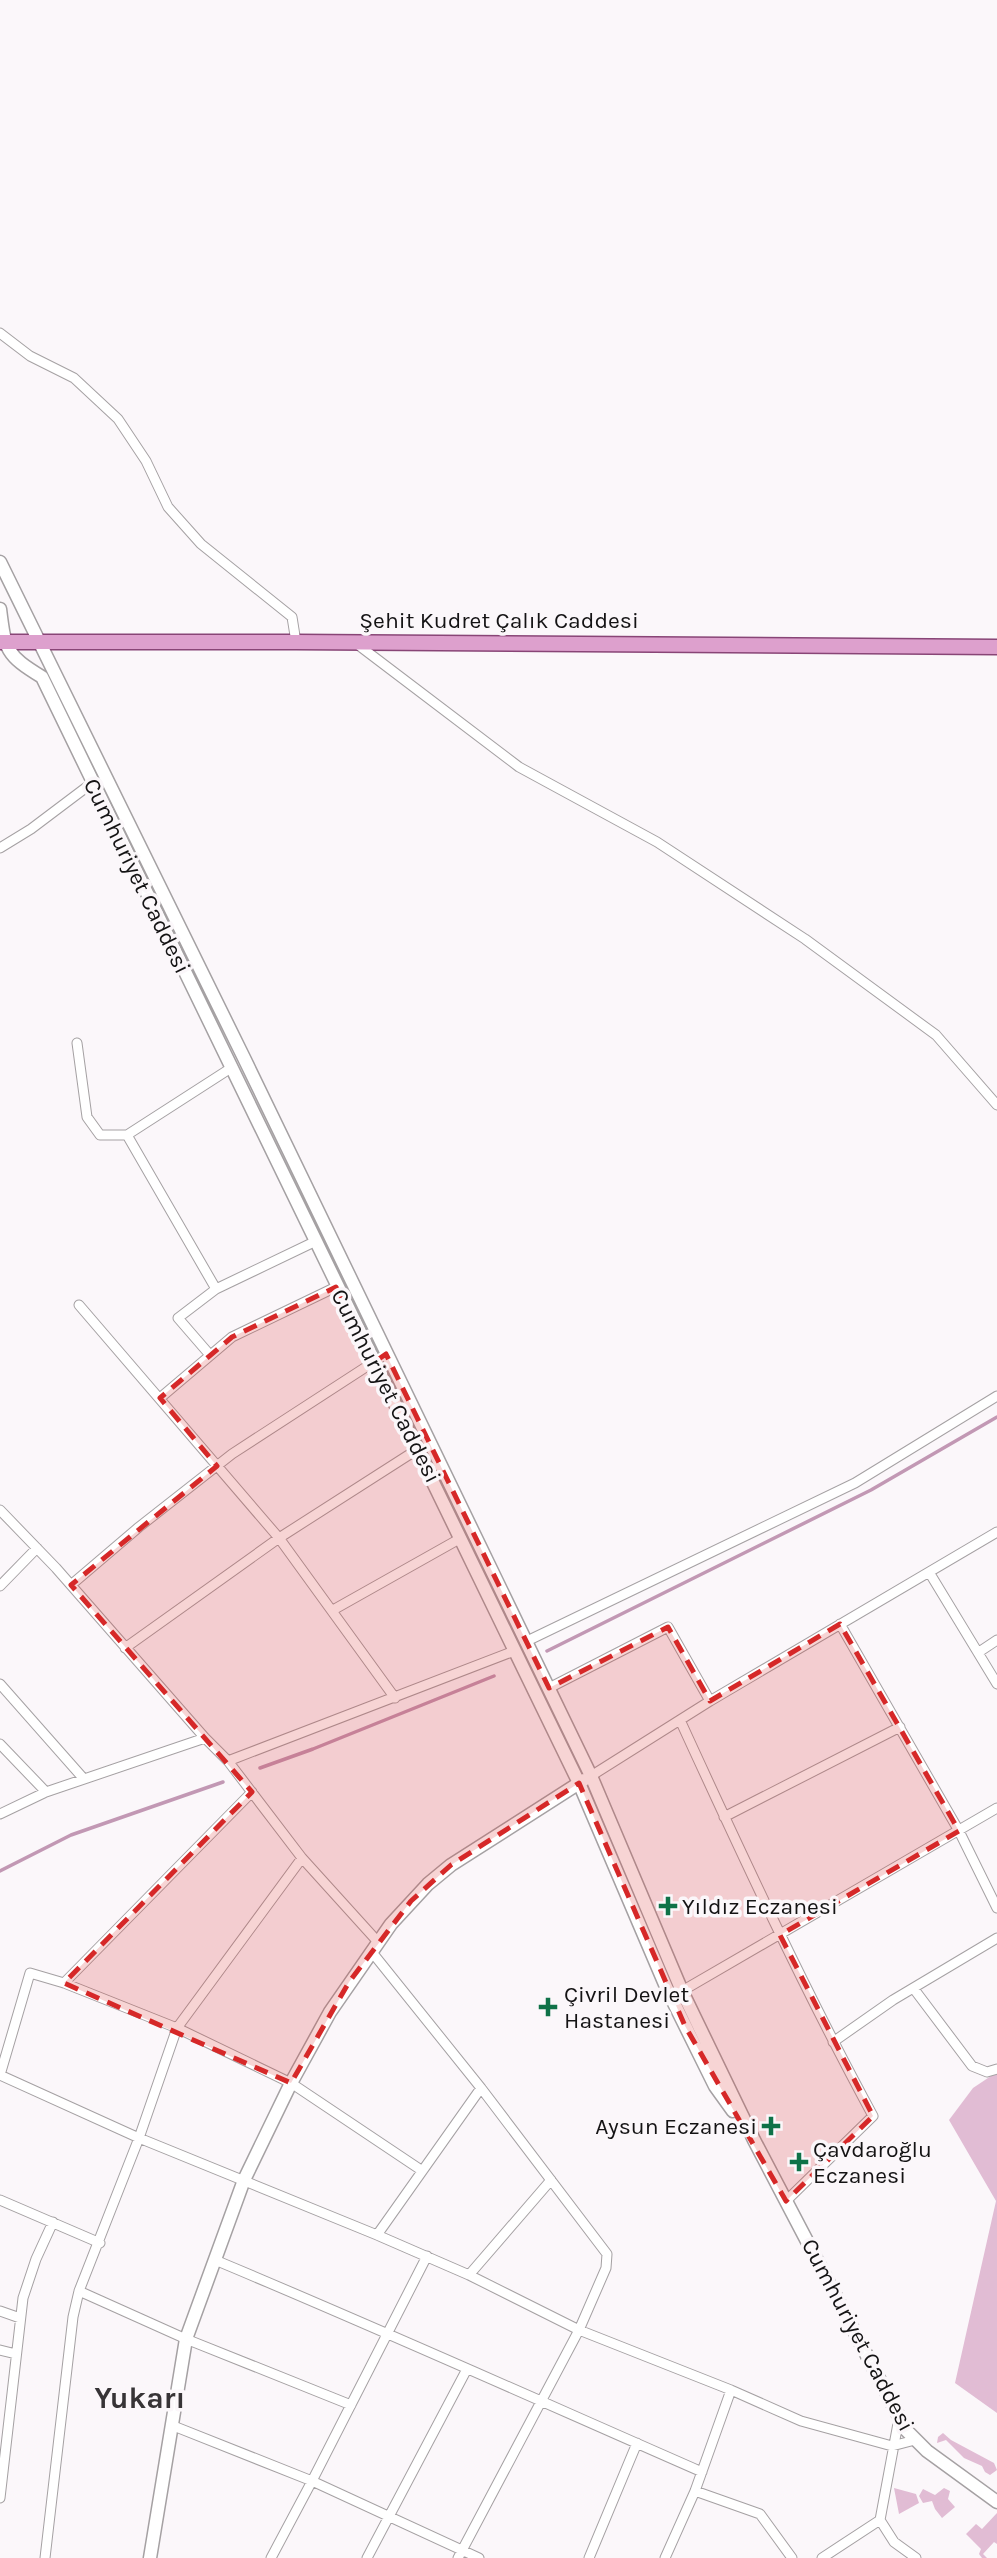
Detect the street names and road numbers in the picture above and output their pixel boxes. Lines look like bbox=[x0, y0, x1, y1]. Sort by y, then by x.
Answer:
street label: Şehit Kudret Çalık Caddesi bbox=[359, 607, 639, 634]
street label: Cumhuriyet Caddesi bbox=[78, 774, 196, 978]
street label: Cumhuriyet Caddesi bbox=[325, 1285, 447, 1487]
street label: Cumhuriyet Caddesi bbox=[796, 2234, 920, 2436]

